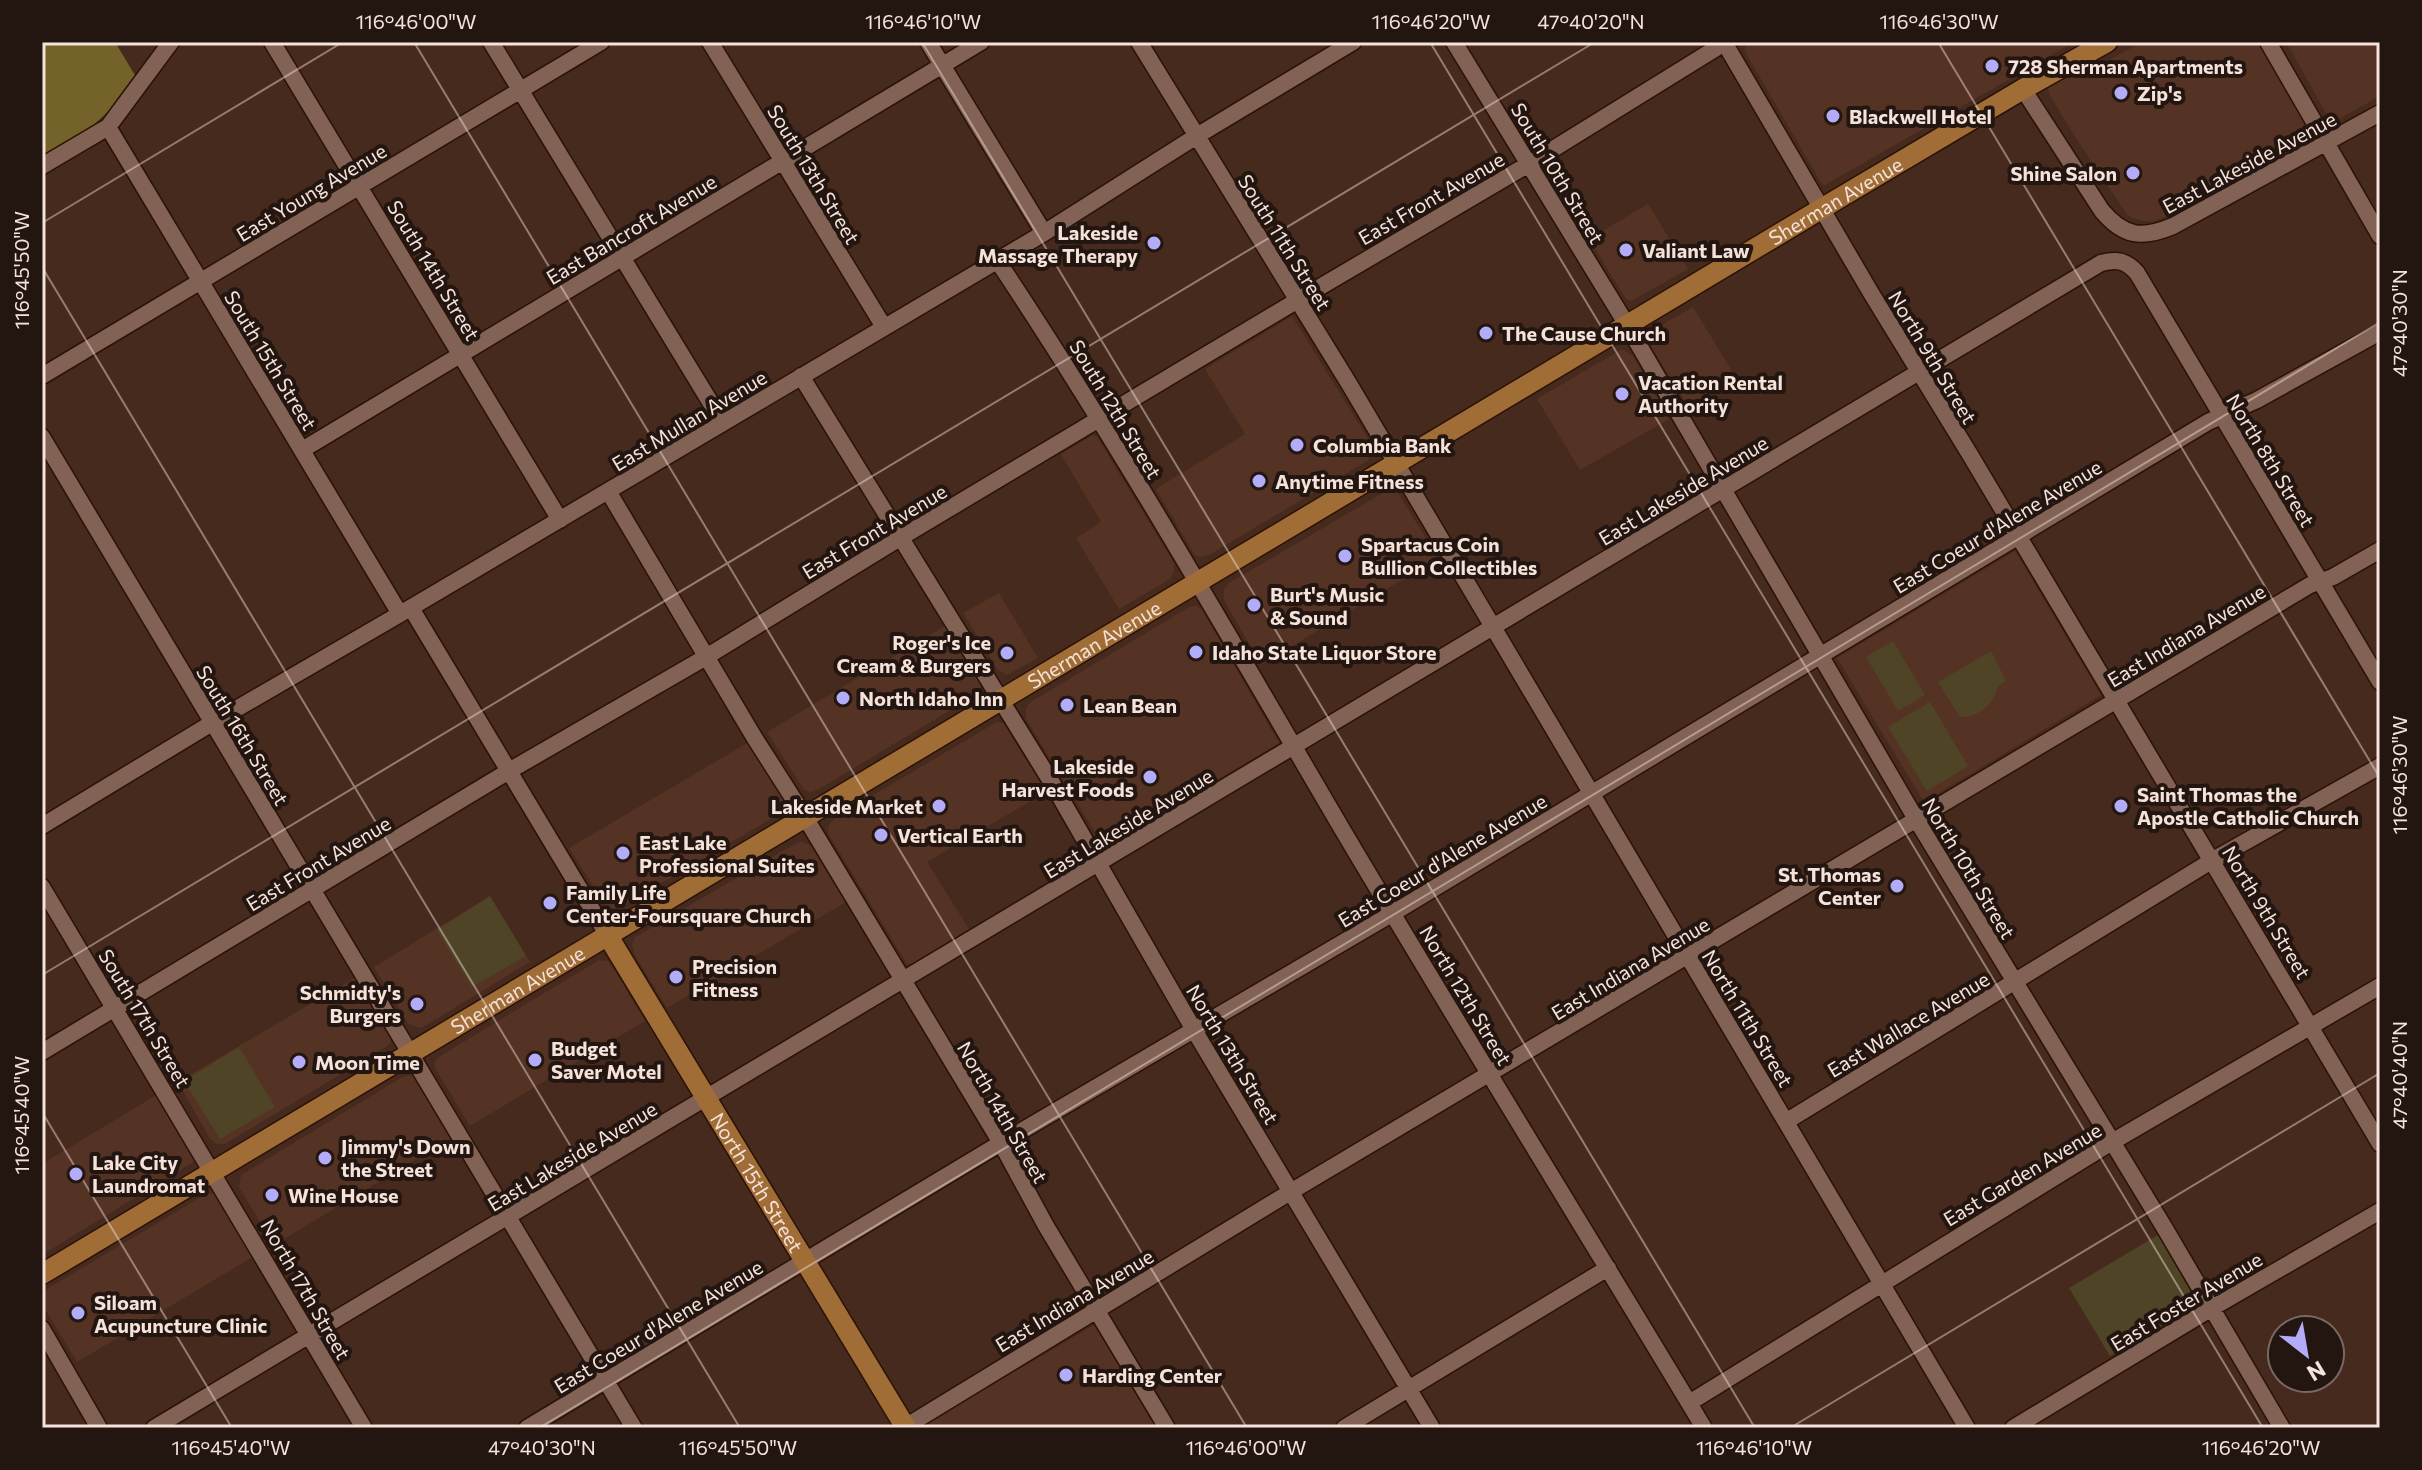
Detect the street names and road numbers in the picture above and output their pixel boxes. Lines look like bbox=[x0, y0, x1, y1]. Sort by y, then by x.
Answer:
street label: South 10th Street bbox=[1507, 98, 1609, 248]
street label: South 13th Street bbox=[763, 100, 865, 248]
street label: East Lakeside Avenue bbox=[2158, 106, 2340, 218]
street label: East Young Avenue bbox=[232, 138, 390, 246]
street label: East Front Avenue bbox=[1354, 147, 1508, 249]
street label: Sherman Avenue bbox=[1764, 151, 1907, 250]
street label: East Bancroft Avenue bbox=[542, 169, 720, 289]
street label: South 11th Street bbox=[1234, 170, 1336, 314]
street label: South 14th Street bbox=[383, 196, 485, 344]
street label: South 15th Street bbox=[220, 286, 322, 434]
street label: North 9th Street bbox=[1884, 286, 1982, 428]
street label: South 12th Street bbox=[1065, 335, 1167, 483]
street label: East Mullan Avenue bbox=[607, 364, 771, 476]
street label: North 8th Street bbox=[2222, 389, 2320, 531]
street label: East Lakeside Avenue bbox=[1594, 430, 1772, 550]
street label: East Coeur d'Alene Avenue bbox=[1888, 454, 2106, 598]
street label: East Front Avenue bbox=[797, 478, 951, 584]
street label: East Indiana Avenue bbox=[2103, 578, 2269, 692]
street label: Sherman Avenue bbox=[1023, 595, 1165, 694]
street label: South 16th Street bbox=[192, 661, 294, 809]
street label: East Lakeside Avenue bbox=[1039, 763, 1217, 883]
street label: East Coeur d'Alene Avenue bbox=[1333, 788, 1551, 932]
street label: North 10th Street bbox=[1917, 793, 2021, 943]
street label: East Front Avenue bbox=[241, 810, 395, 916]
street label: North 9th Street bbox=[2218, 841, 2316, 983]
street label: East Indiana Avenue bbox=[1547, 911, 1713, 1025]
street label: North 12th Street bbox=[1415, 921, 1517, 1069]
street label: Sherman Avenue bbox=[446, 940, 589, 1039]
street label: South 17th Street bbox=[94, 944, 196, 1092]
street label: North 11th Street bbox=[1698, 945, 1798, 1091]
street label: East Wallace Avenue bbox=[1823, 966, 1993, 1082]
street label: North 13th Street bbox=[1182, 980, 1284, 1128]
street label: North 14th Street bbox=[953, 1037, 1053, 1187]
street label: East Lakeside Avenue bbox=[483, 1096, 661, 1216]
street label: North 15th Street bbox=[706, 1108, 809, 1256]
street label: East Garden Avenue bbox=[1939, 1117, 2105, 1231]
street label: North 17th Street bbox=[256, 1215, 356, 1363]
street label: East Indiana Avenue bbox=[991, 1243, 1157, 1357]
street label: East Foster Avenue bbox=[2106, 1246, 2266, 1356]
street label: East Coeur d'Alene Avenue bbox=[549, 1254, 767, 1398]

